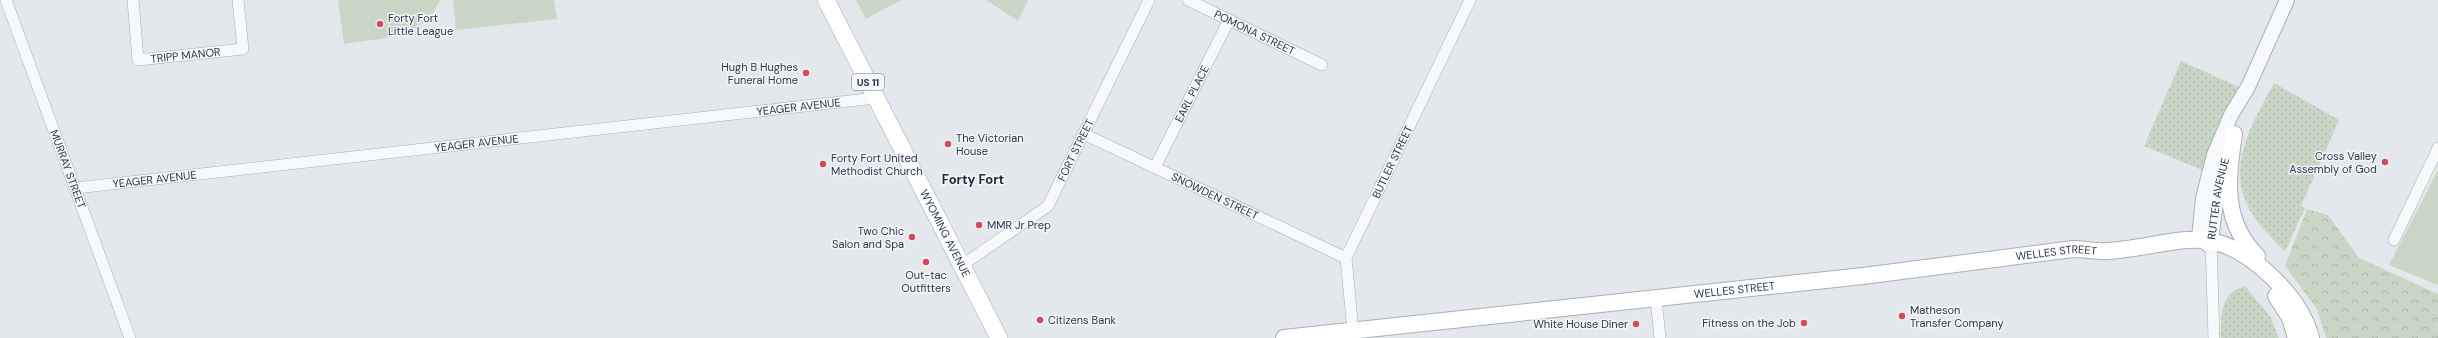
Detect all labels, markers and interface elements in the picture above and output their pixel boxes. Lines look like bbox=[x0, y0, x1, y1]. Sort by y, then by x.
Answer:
street label: POMONA STREET bbox=[1212, 7, 1297, 58]
place label: Forty Fort Little League bbox=[388, 11, 453, 38]
marker: Forty Fort Little League bbox=[375, 19, 385, 29]
street label: TRIPP MANOR bbox=[150, 44, 221, 66]
place label: Hugh B Hughes Funeral Home bbox=[721, 60, 798, 87]
street label: EARL PLACE bbox=[1172, 63, 1212, 125]
marker: Hugh B Hughes Funeral Home bbox=[801, 68, 811, 78]
road number: US 11 bbox=[852, 74, 884, 90]
street label: YEAGER AVENUE bbox=[756, 95, 841, 118]
street label: FORT STREET bbox=[1054, 117, 1097, 183]
street label: BUTLER STREET bbox=[1369, 123, 1416, 201]
street label: MURRAY STREET bbox=[47, 128, 89, 210]
street label: YEAGER AVENUE bbox=[434, 131, 519, 155]
place label: The Victorian House bbox=[956, 131, 1024, 158]
marker: The Victorian House bbox=[943, 139, 953, 149]
place label: Cross Valley Assembly of God bbox=[2289, 149, 2377, 176]
place label: Forty Fort United Methodist Church bbox=[831, 151, 923, 178]
street label: RUTTER AVENUE bbox=[2204, 156, 2232, 240]
marker: Cross Valley Assembly of God bbox=[2380, 157, 2390, 167]
marker: Forty Fort United Methodist Church bbox=[818, 159, 828, 169]
street label: YEAGER AVENUE bbox=[112, 167, 197, 191]
street label: SNOWDEN STREET bbox=[1169, 169, 1261, 223]
district label: Forty Fort bbox=[942, 171, 1004, 188]
street label: WYOMING AVENUE bbox=[917, 187, 974, 279]
place label: MMR Jr Prep bbox=[987, 218, 1051, 232]
marker: MMR Jr Prep bbox=[974, 220, 984, 230]
place label: Two Chic Salon and Spa bbox=[832, 224, 904, 251]
marker: Two Chic Salon and Spa bbox=[907, 232, 917, 242]
street label: WELLES STREET bbox=[2015, 242, 2097, 263]
marker: Out-tac Outfitters bbox=[921, 257, 931, 267]
place label: Out-tac Outfitters bbox=[901, 268, 951, 295]
street label: WELLES STREET bbox=[1693, 278, 1776, 301]
place label: Matheson Transfer Company bbox=[1910, 303, 2004, 330]
marker: Matheson Transfer Company bbox=[1897, 311, 1907, 321]
place label: Citizens Bank bbox=[1048, 313, 1116, 327]
marker: Citizens Bank bbox=[1035, 315, 1045, 325]
place label: Fitness on the Job bbox=[1702, 316, 1796, 330]
place label: White House Diner bbox=[1533, 317, 1628, 331]
marker: Fitness on the Job bbox=[1799, 318, 1809, 328]
marker: White House Diner bbox=[1631, 319, 1641, 329]

